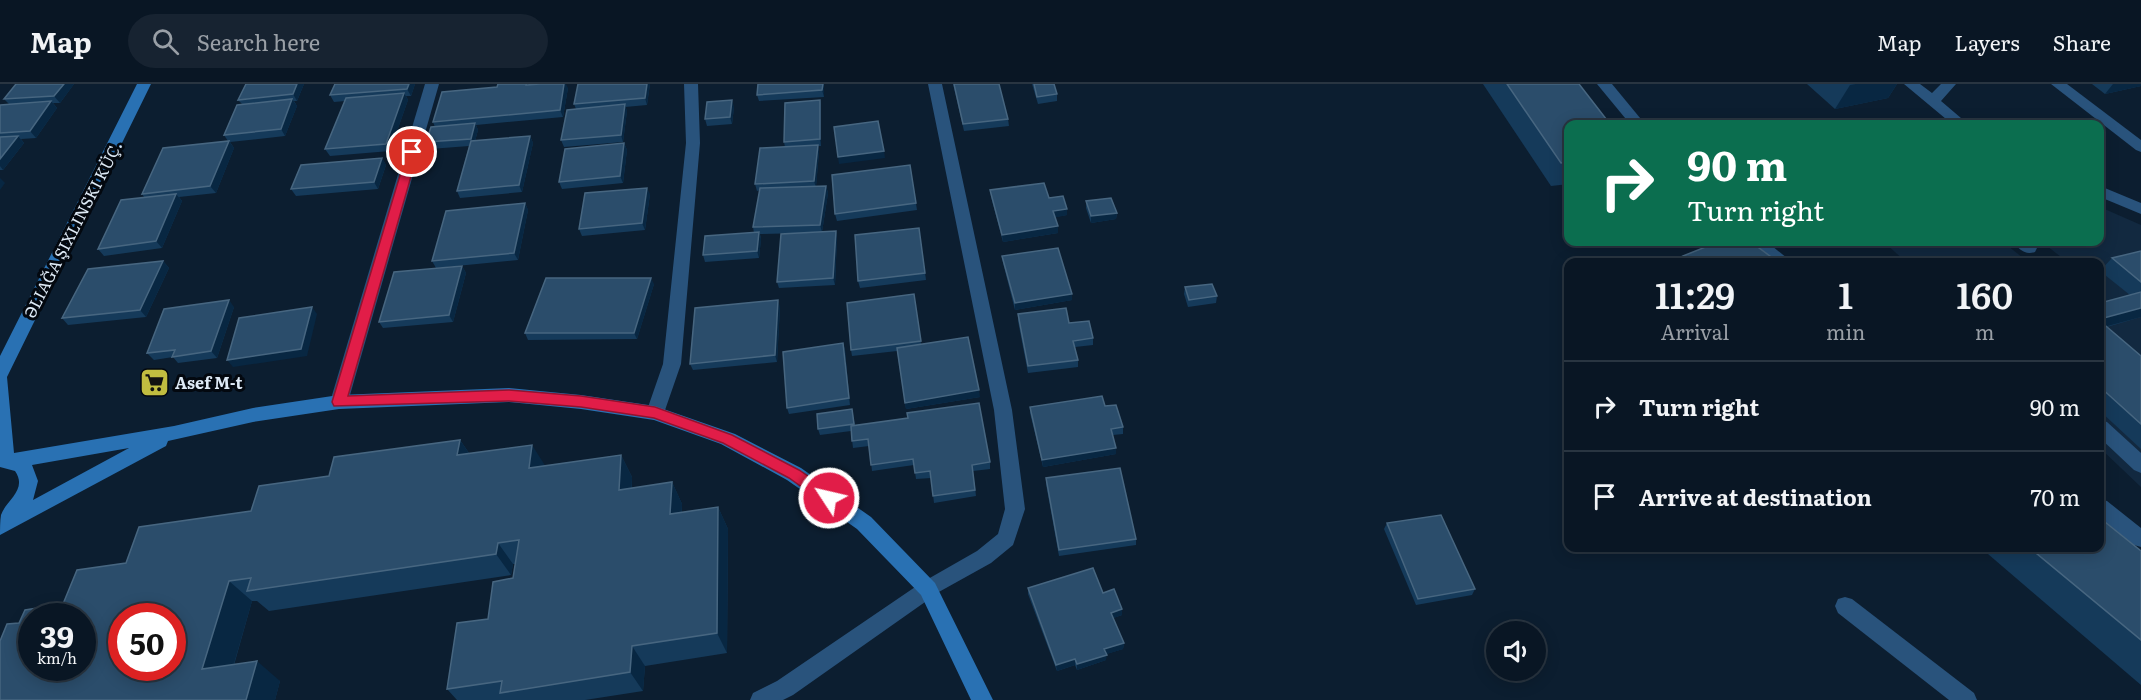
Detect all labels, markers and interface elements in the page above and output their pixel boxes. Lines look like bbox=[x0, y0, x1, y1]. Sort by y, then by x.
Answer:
search box bbox=[128, 14, 548, 68]
text: Map bbox=[30, 20, 92, 62]
icon: search bbox=[149, 25, 182, 58]
text: Search here bbox=[197, 25, 320, 58]
text: Map bbox=[1877, 26, 1922, 57]
text: Layers bbox=[1955, 26, 2020, 57]
text: Share bbox=[2053, 26, 2111, 57]
pin bbox=[386, 126, 437, 177]
text: 90 m bbox=[1687, 132, 1787, 194]
icon: arrive bbox=[395, 135, 428, 168]
street label: ƏLIAĞA ŞIXLINSKI KÜÇ. bbox=[17, 136, 127, 322]
icon: right bbox=[1588, 144, 1666, 222]
text: Turn right bbox=[1687, 189, 1824, 229]
text: 11:29 bbox=[1655, 267, 1735, 320]
text: 1 bbox=[1838, 267, 1853, 320]
text: 160 bbox=[1956, 267, 2013, 320]
text: Arrival bbox=[1661, 316, 1729, 346]
text: min bbox=[1826, 316, 1865, 346]
text: m bbox=[1975, 316, 1994, 346]
supermarket icon: Asef M-t bbox=[138, 366, 170, 398]
place label: Asef M-t bbox=[175, 370, 242, 394]
icon: right bbox=[1588, 390, 1621, 423]
text: Turn right bbox=[1639, 390, 1759, 423]
text: 90 m bbox=[2030, 390, 2080, 423]
position arrow bbox=[797, 466, 861, 530]
icon: arrive bbox=[1588, 480, 1621, 513]
text: Arrive at destination bbox=[1639, 480, 1872, 513]
text: 70 m bbox=[2030, 480, 2080, 513]
speed limit sign: 50 bbox=[108, 603, 186, 681]
text: 39 bbox=[40, 613, 74, 657]
map controls bbox=[1486, 621, 1546, 681]
button: sound bbox=[1486, 621, 1546, 681]
text: km/h bbox=[37, 646, 77, 669]

